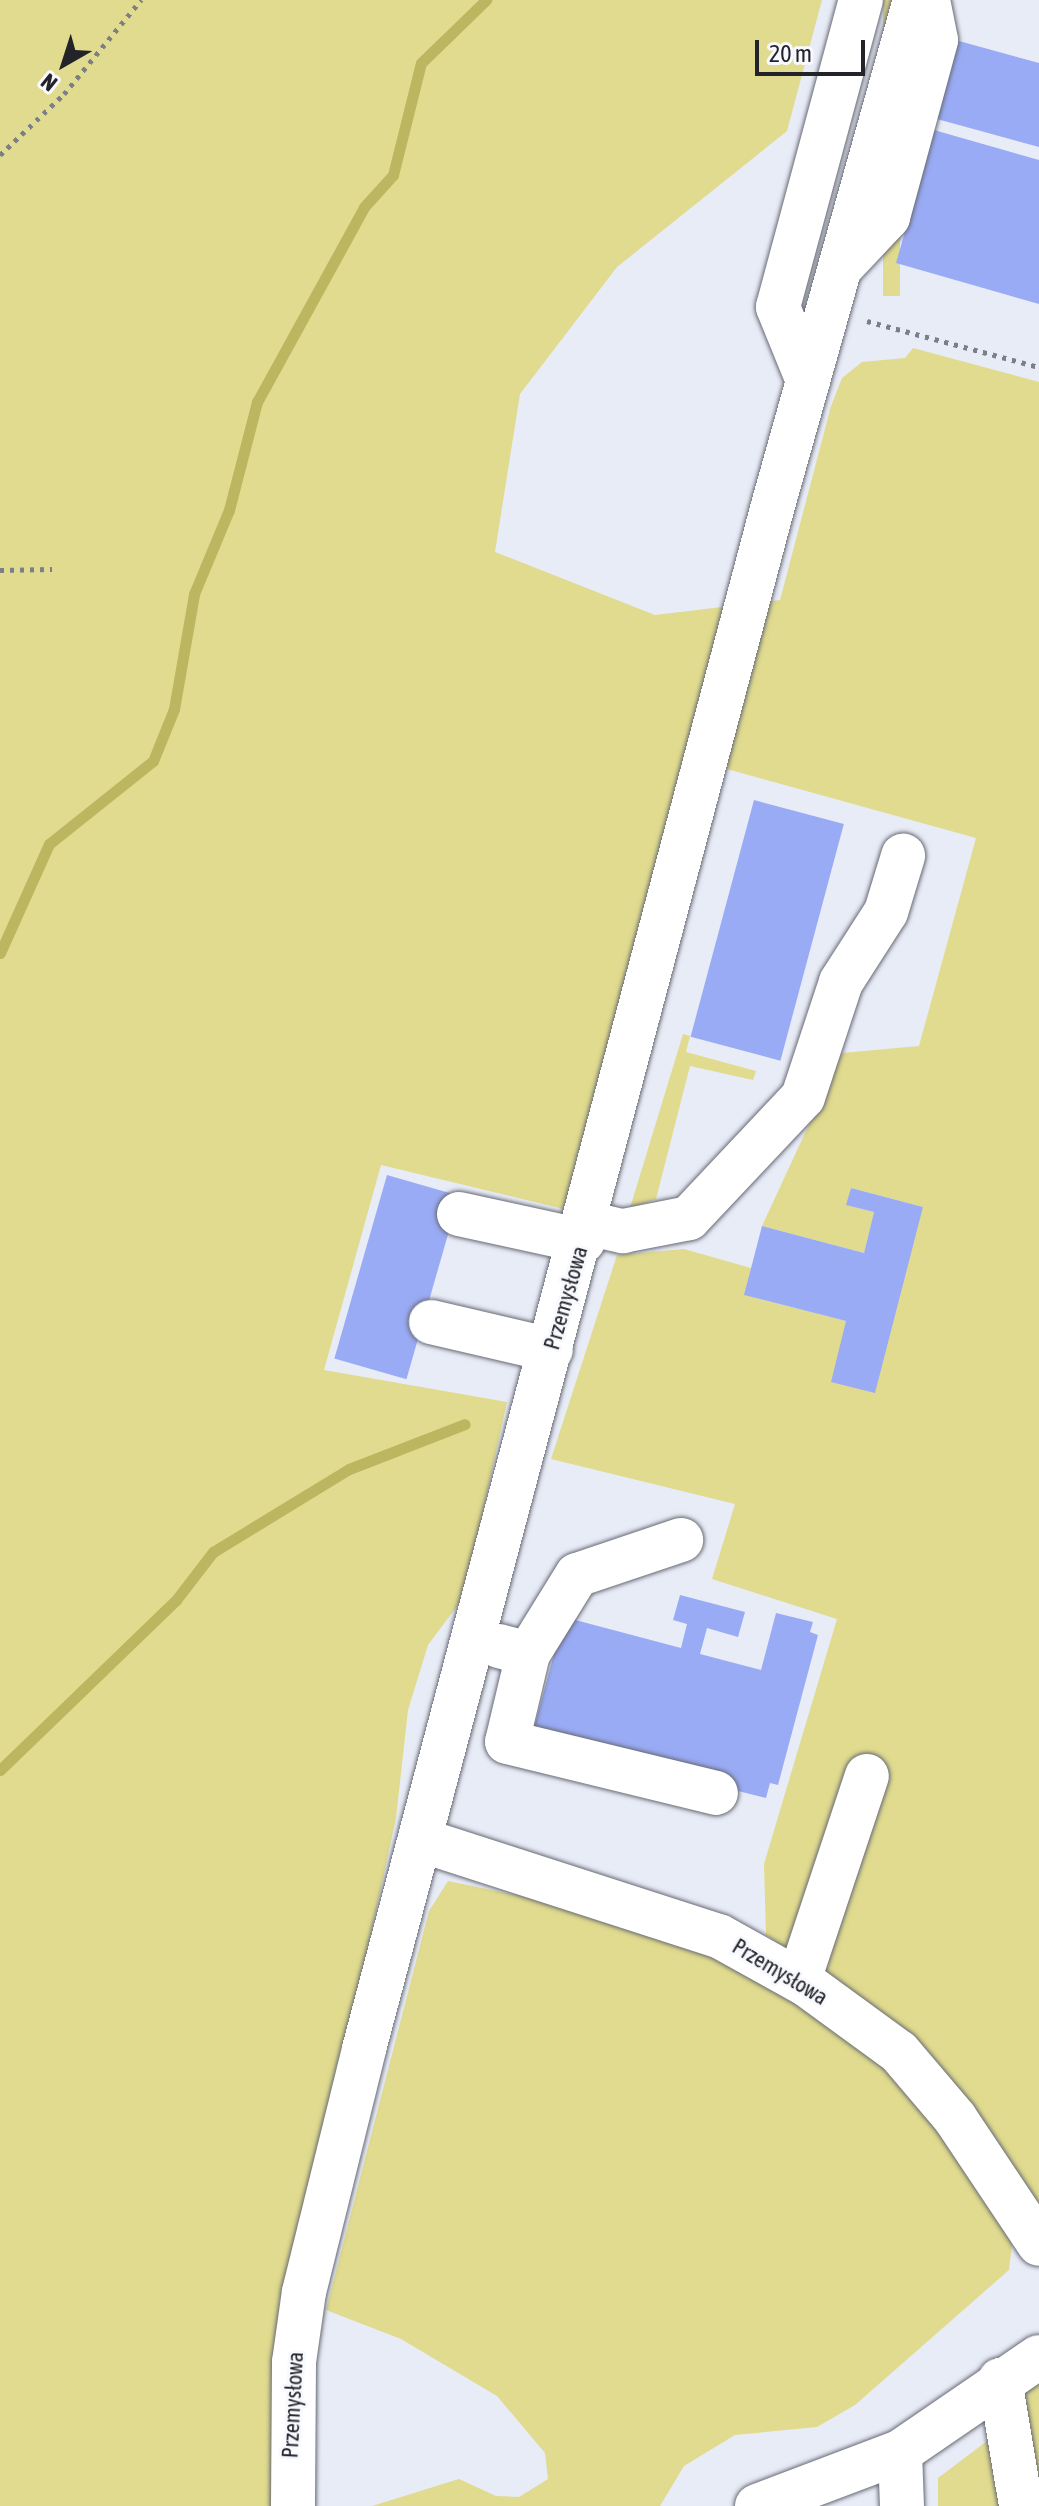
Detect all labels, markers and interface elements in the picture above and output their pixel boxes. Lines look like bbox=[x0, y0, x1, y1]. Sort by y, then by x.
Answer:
north arrow bbox=[24, 24, 104, 104]
scale bar bbox=[759, 24, 869, 74]
text: 20 m bbox=[769, 40, 812, 67]
text: N bbox=[36, 68, 62, 97]
street label: Przemysłowa bbox=[539, 1243, 593, 1353]
street label: Przemysłowa bbox=[728, 1933, 832, 2011]
street label: Przemysłowa bbox=[277, 2351, 309, 2459]

